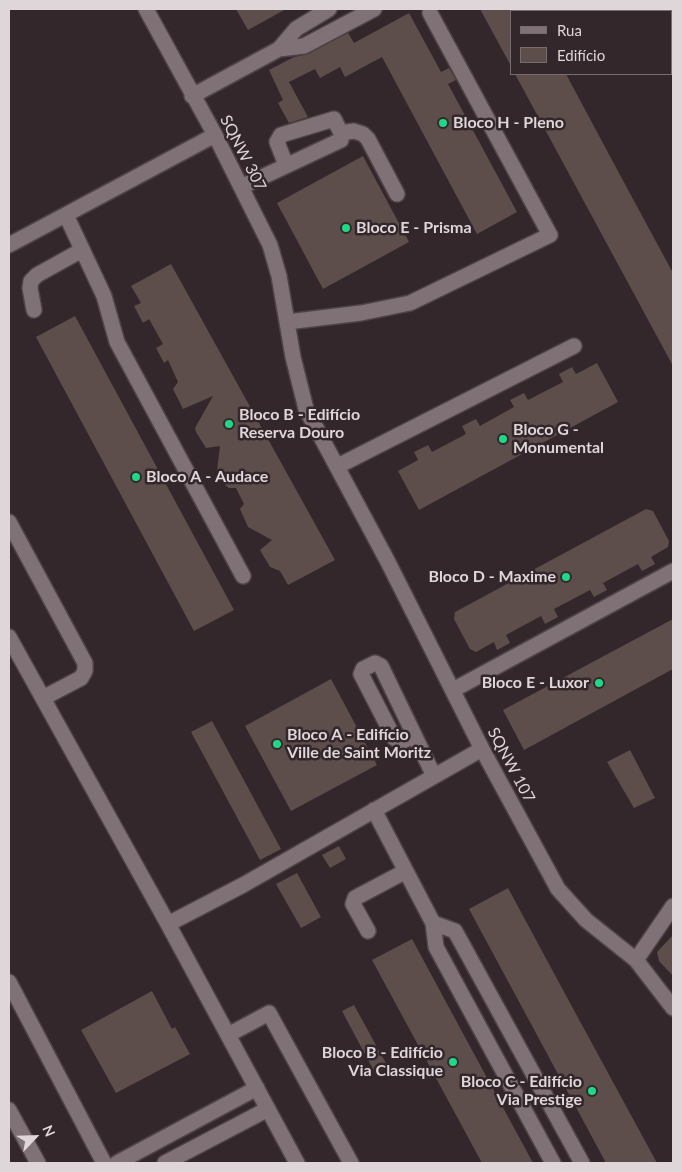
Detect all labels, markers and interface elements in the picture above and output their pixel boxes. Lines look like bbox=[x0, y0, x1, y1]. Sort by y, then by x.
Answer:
legend bbox=[510, 10, 672, 75]
text: Rua bbox=[557, 21, 582, 39]
text: Edifício bbox=[557, 46, 605, 64]
street label: SQNW 307 bbox=[216, 112, 270, 194]
place label: Bloco H - Pleno bbox=[453, 113, 564, 133]
marker: Bloco H - Pleno bbox=[437, 117, 449, 129]
place label: Bloco E - Prisma bbox=[356, 218, 472, 238]
marker: Bloco E - Prisma bbox=[340, 222, 352, 234]
place label: Bloco B - Edifício Reserva Douro bbox=[239, 405, 360, 443]
marker: Bloco B - Edifício Reserva Douro bbox=[223, 418, 235, 430]
place label: Bloco G - Monumental bbox=[513, 420, 604, 458]
marker: Bloco G - Monumental bbox=[497, 433, 509, 445]
place label: Bloco A - Audace bbox=[146, 467, 268, 487]
marker: Bloco A - Audace bbox=[130, 471, 142, 483]
place label: Bloco D - Maxime bbox=[428, 567, 556, 587]
marker: Bloco D - Maxime bbox=[560, 571, 572, 583]
place label: Bloco E - Luxor bbox=[482, 673, 589, 693]
marker: Bloco E - Luxor bbox=[593, 677, 605, 689]
street label: SQNW 107 bbox=[483, 724, 539, 806]
place label: Bloco A - Edifício Ville de Saint Moritz bbox=[287, 725, 431, 763]
marker: Bloco A - Edifício Ville de Saint Moritz bbox=[271, 738, 283, 750]
place label: Bloco B - Edifício Via Classique bbox=[322, 1043, 443, 1081]
marker: Bloco B - Edifício Via Classique bbox=[447, 1056, 459, 1068]
place label: Bloco C - Edifício Via Prestige bbox=[461, 1072, 582, 1110]
marker: Bloco C - Edifício Via Prestige bbox=[586, 1085, 598, 1097]
north arrow bbox=[10, 1112, 60, 1162]
text: N bbox=[39, 1122, 59, 1139]

